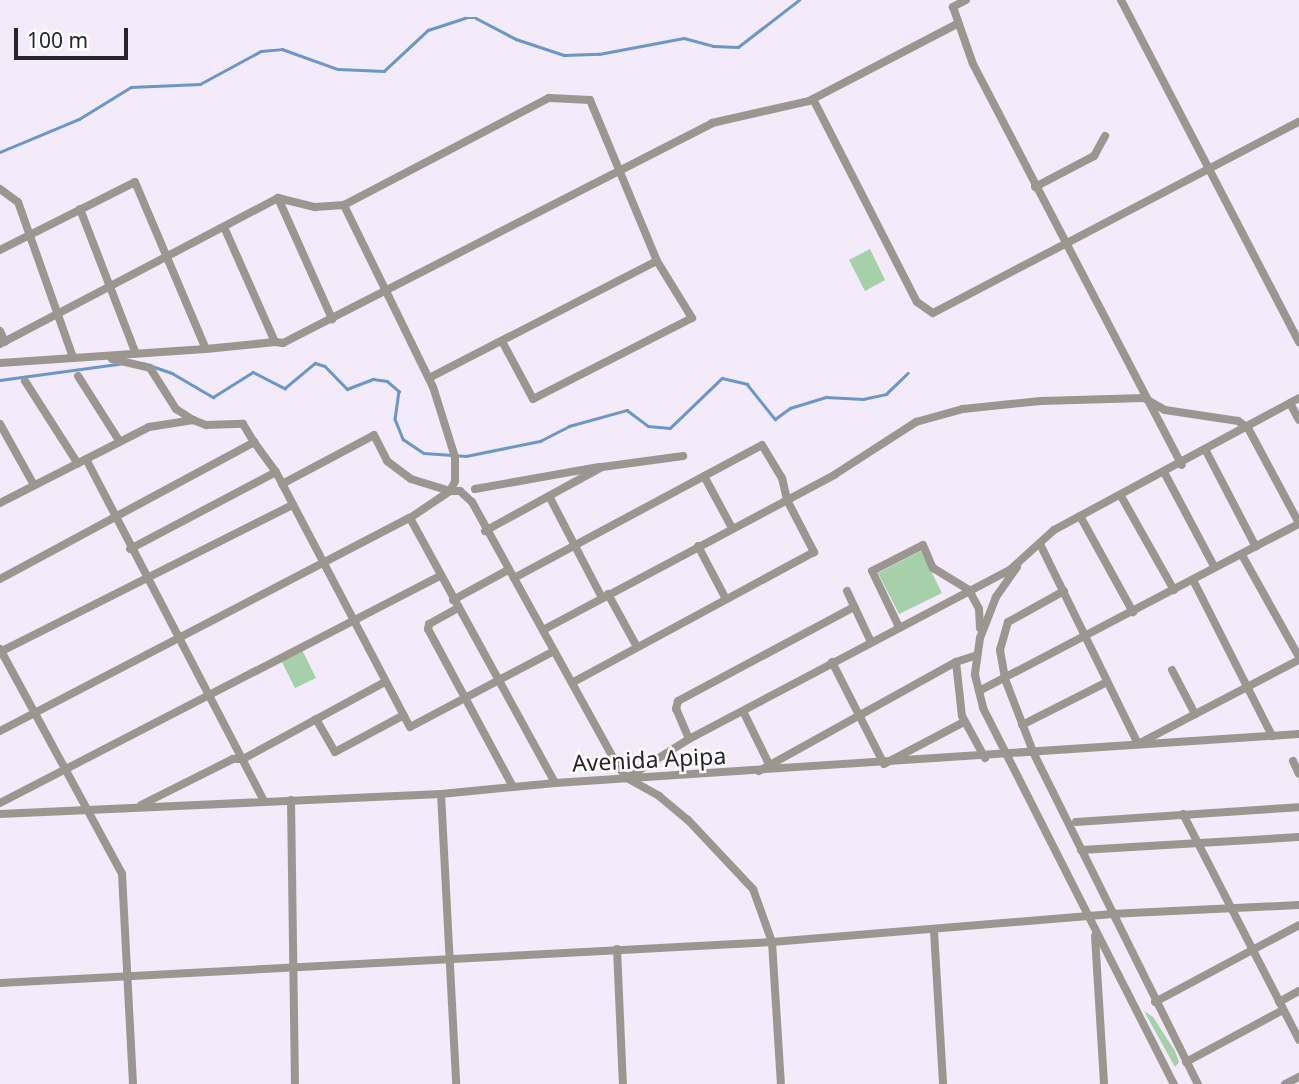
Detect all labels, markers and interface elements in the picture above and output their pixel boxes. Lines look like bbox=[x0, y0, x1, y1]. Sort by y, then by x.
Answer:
scale bar bbox=[18, 14, 131, 58]
text: 100 m bbox=[27, 26, 88, 54]
street label: Avenida Apipa bbox=[571, 741, 727, 777]

